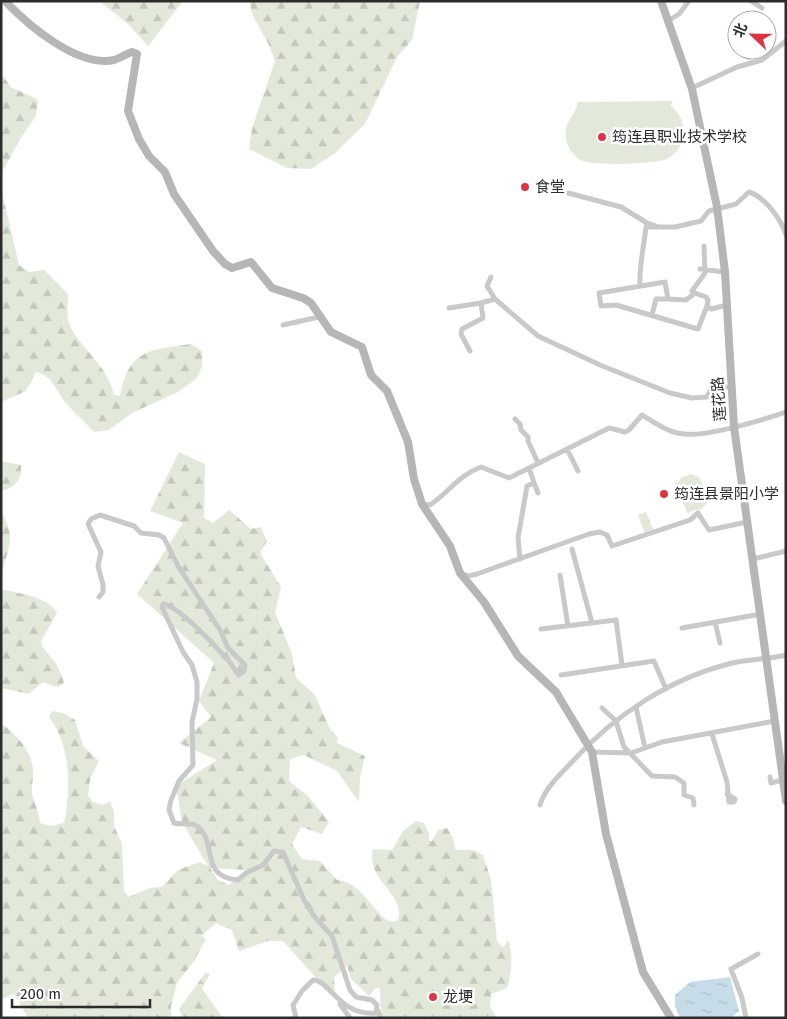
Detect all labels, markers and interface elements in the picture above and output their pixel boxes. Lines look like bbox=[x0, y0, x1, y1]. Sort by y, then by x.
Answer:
north arrow bbox=[727, 10, 777, 60]
text: 北 bbox=[730, 21, 751, 40]
place label: 筠连县职业技术学校 bbox=[612, 128, 747, 146]
marker: 筠连县职业技术学校 bbox=[596, 131, 608, 143]
place label: 食堂 bbox=[535, 178, 565, 196]
marker: 食堂 bbox=[519, 181, 531, 193]
street label: 莲花路 bbox=[708, 376, 730, 422]
place label: 筠连县景阳小学 bbox=[674, 485, 779, 503]
marker: 筠连县景阳小学 bbox=[658, 488, 670, 500]
scale bar bbox=[12, 976, 150, 1008]
text: 200 m bbox=[20, 985, 61, 1003]
place label: 龙埂 bbox=[443, 988, 473, 1006]
marker: 龙埂 bbox=[427, 991, 439, 1003]

